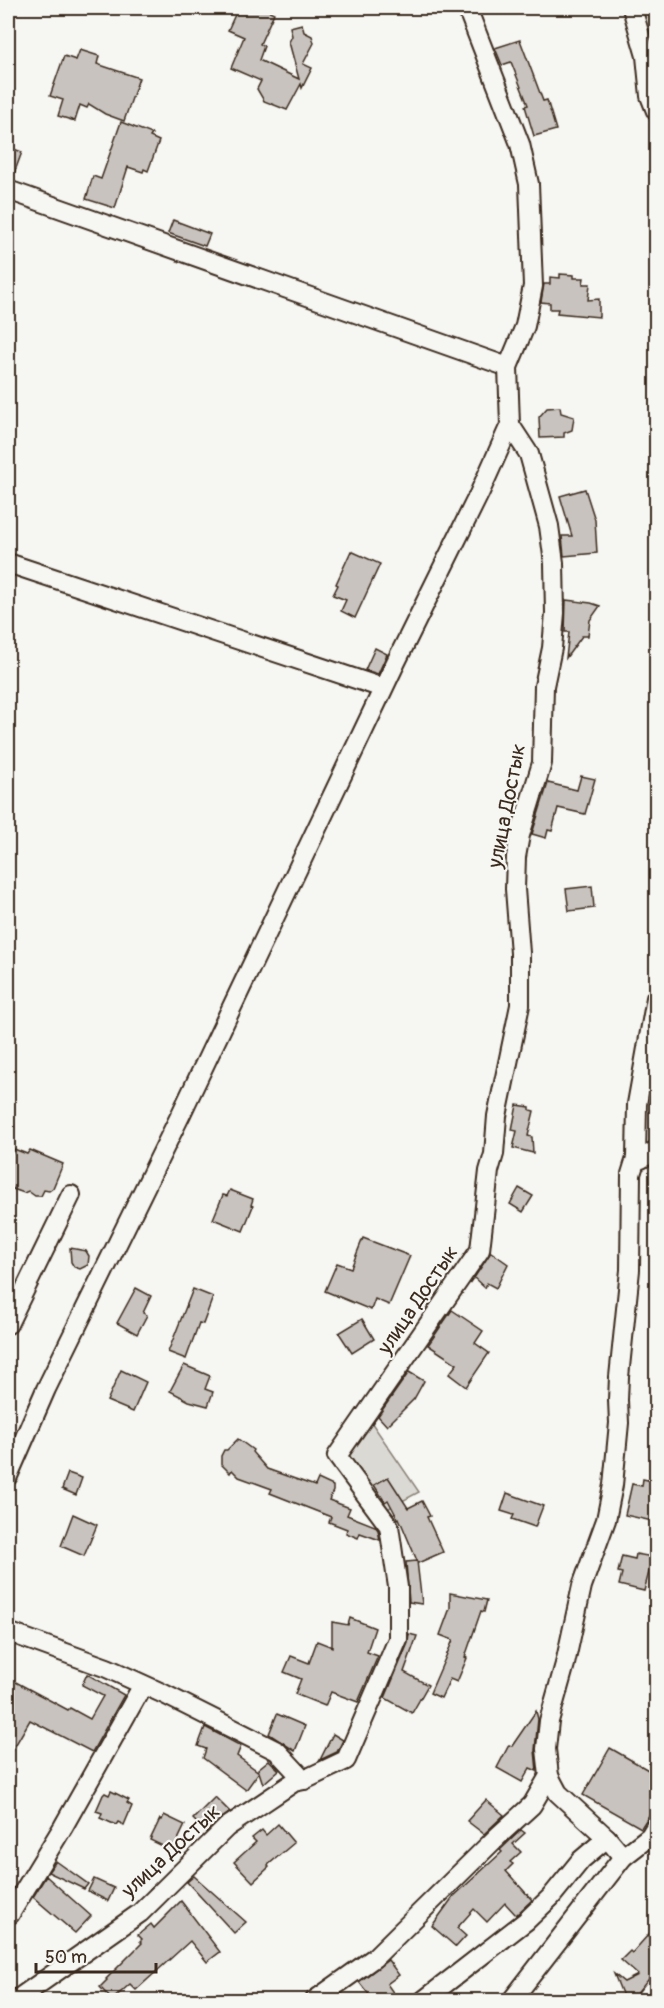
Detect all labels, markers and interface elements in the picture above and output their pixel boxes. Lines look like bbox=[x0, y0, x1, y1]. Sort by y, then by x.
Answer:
street label: улица Достык bbox=[482, 742, 532, 871]
street label: улица Достык bbox=[371, 1240, 464, 1361]
street label: улица Достык bbox=[115, 1798, 226, 1904]
scale bar bbox=[36, 1936, 156, 1974]
text: 50 m bbox=[45, 1946, 87, 1969]

